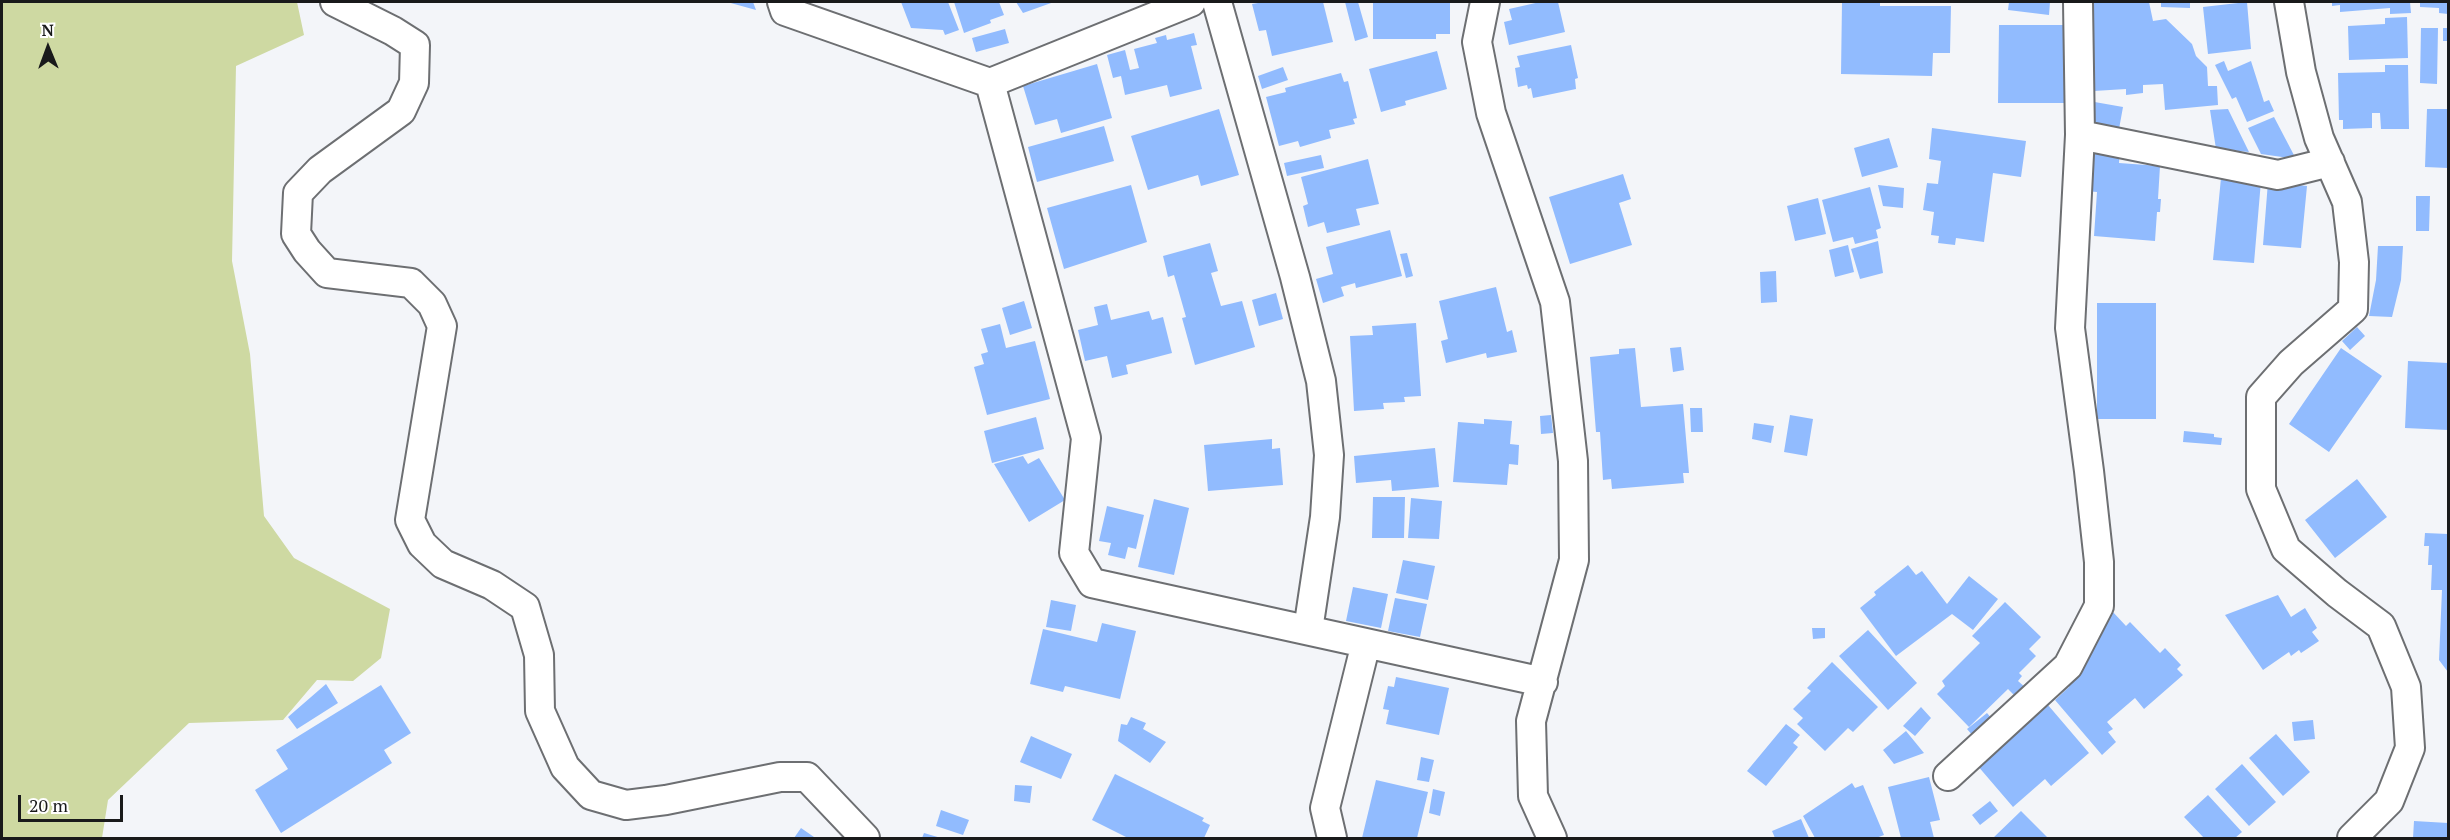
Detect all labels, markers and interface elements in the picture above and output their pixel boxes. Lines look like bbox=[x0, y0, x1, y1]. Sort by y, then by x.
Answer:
north arrow bbox=[18, 18, 78, 78]
text: N bbox=[41, 19, 54, 41]
scale bar bbox=[21, 783, 126, 821]
text: 20 m bbox=[29, 793, 68, 817]

